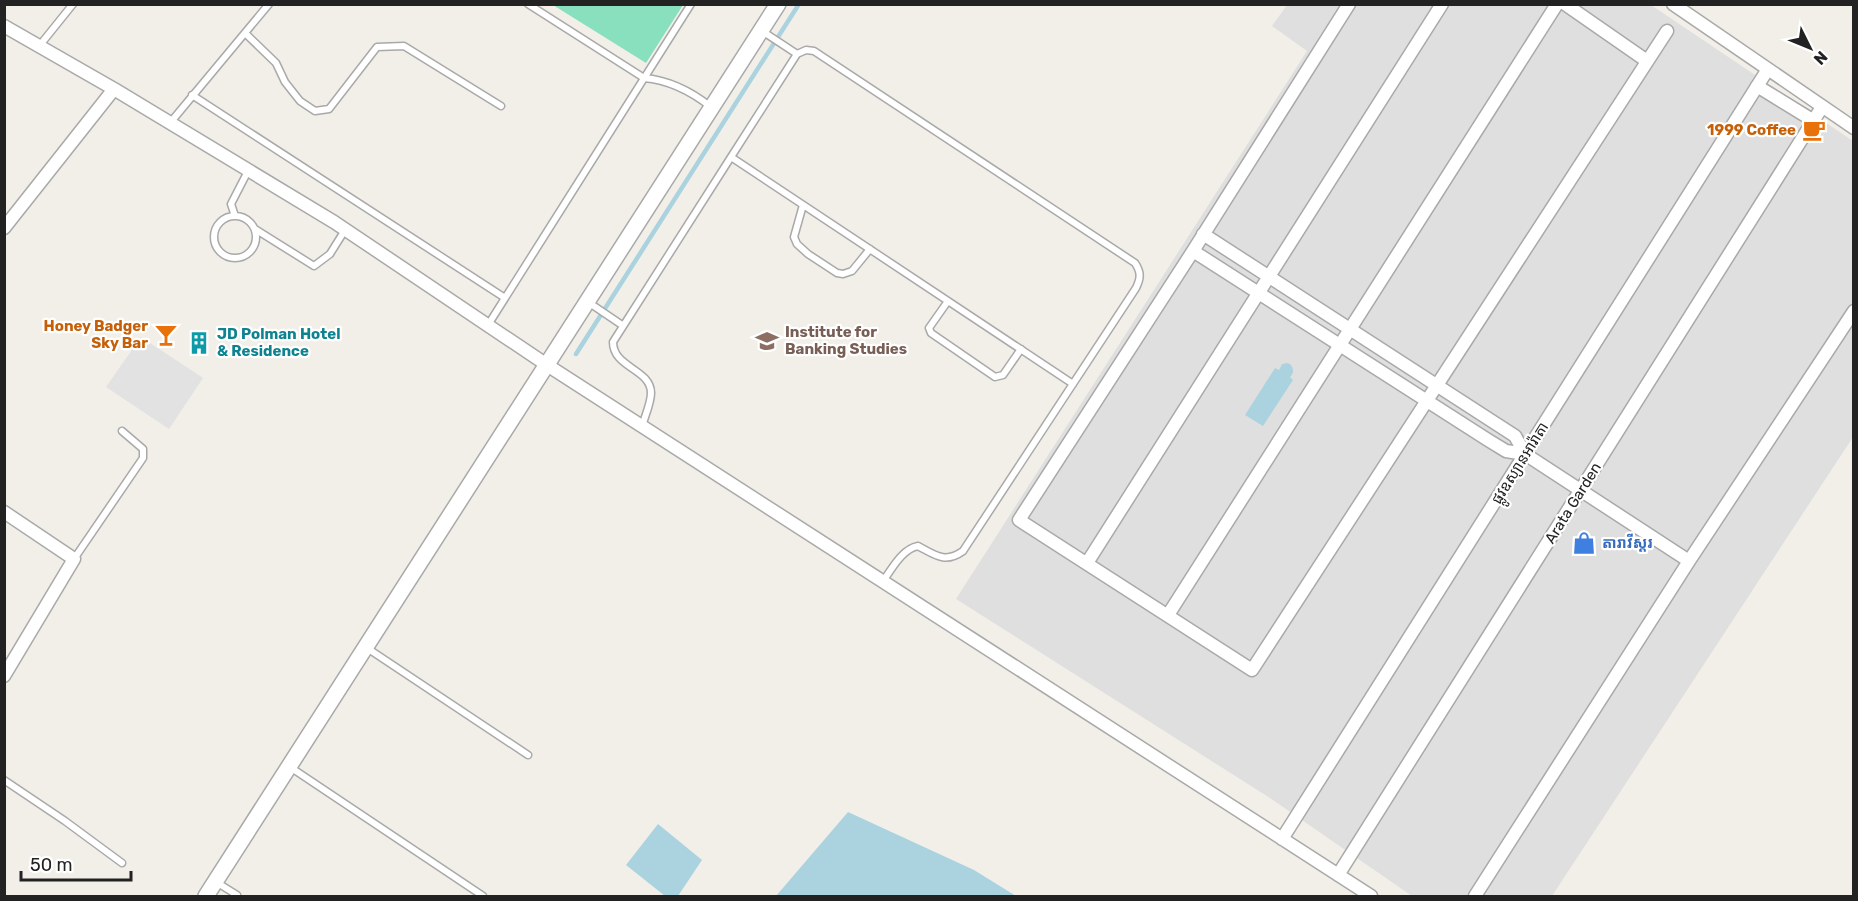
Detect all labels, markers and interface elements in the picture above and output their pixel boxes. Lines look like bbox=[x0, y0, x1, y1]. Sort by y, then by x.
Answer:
north arrow bbox=[1780, 18, 1840, 78]
text: N bbox=[1810, 47, 1831, 69]
cafe icon: 1999 Coffee bbox=[1801, 117, 1827, 143]
place label: 1999 Coffee bbox=[1707, 121, 1796, 139]
place label: Honey Badger Sky Bar bbox=[44, 317, 148, 352]
bar icon: Honey Badger Sky Bar bbox=[153, 322, 179, 348]
place label: Institute for Banking Studies bbox=[785, 323, 907, 358]
place label: JD Polman Hotel & Residence bbox=[217, 325, 340, 360]
school or university icon: Institute for Banking Studies bbox=[754, 328, 780, 354]
building icon: JD Polman Hotel & Residence bbox=[186, 330, 212, 356]
street label: ផ្លូវឧស្យានអារ៉ាតា bbox=[1488, 419, 1556, 510]
street label: Arata Garden bbox=[1541, 459, 1605, 547]
shop icon: តារាវីស្តរ bbox=[1571, 530, 1597, 556]
place label: តារាវីស្តរ bbox=[1602, 533, 1653, 552]
scale bar bbox=[21, 844, 130, 882]
text: 50 m bbox=[30, 854, 73, 876]

